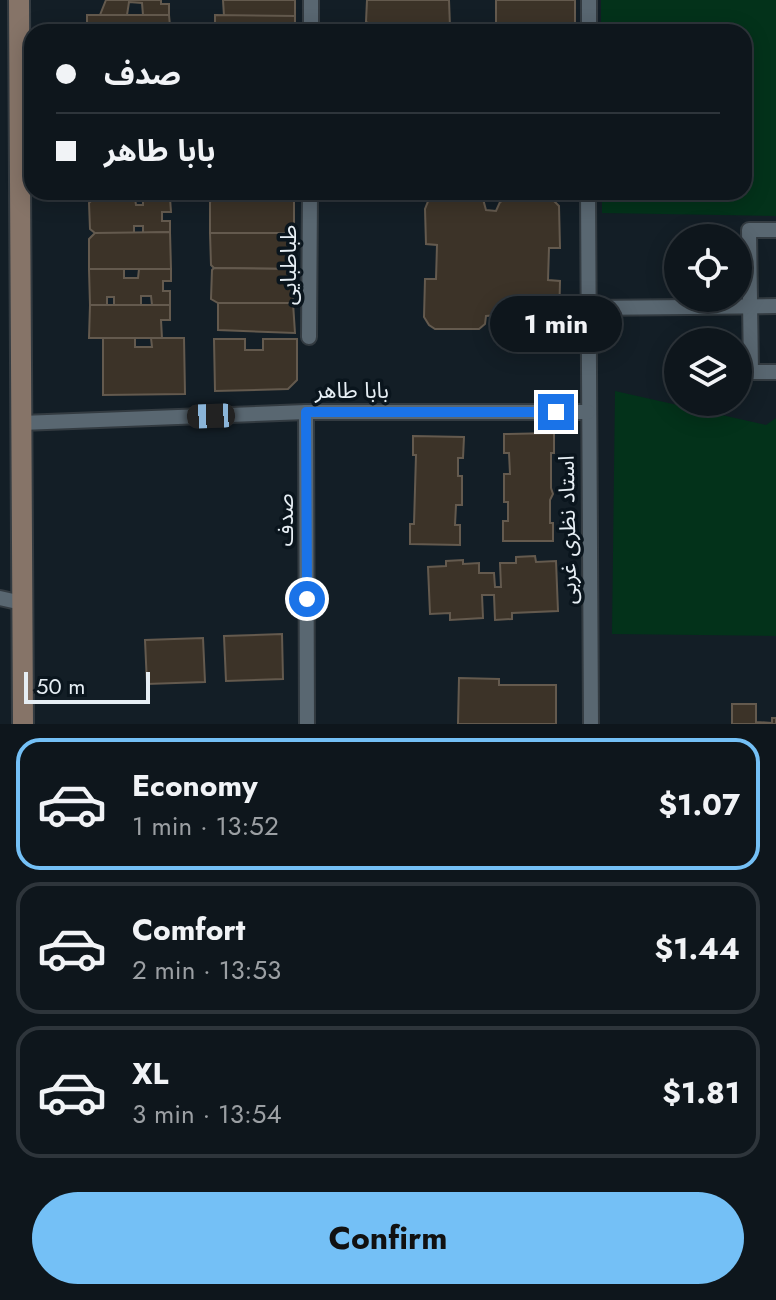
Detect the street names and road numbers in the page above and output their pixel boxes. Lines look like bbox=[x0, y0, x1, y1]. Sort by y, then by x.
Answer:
street label: طباطبایی bbox=[272, 225, 304, 305]
street label: بابا طاهر bbox=[314, 374, 389, 406]
street label: استاد نظری غربی bbox=[550, 455, 584, 605]
street label: صدف bbox=[269, 493, 301, 547]

